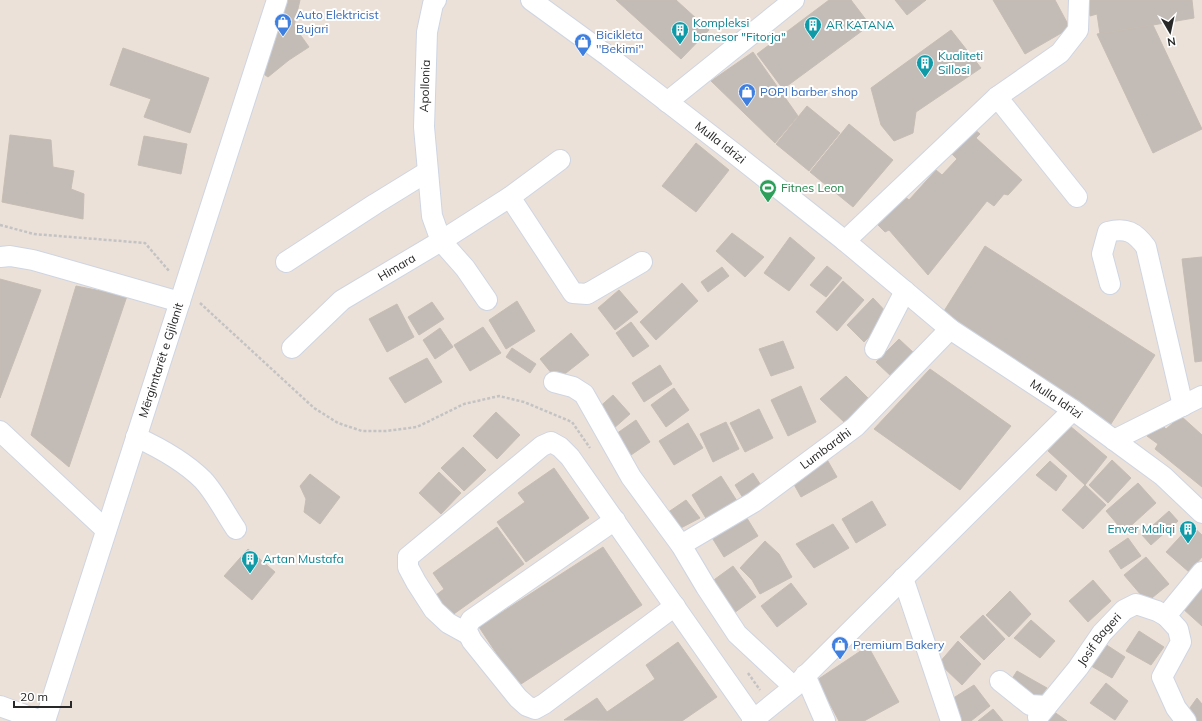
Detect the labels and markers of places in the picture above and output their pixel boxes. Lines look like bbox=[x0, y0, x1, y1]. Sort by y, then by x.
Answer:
place label: Auto Elektricist Bujari bbox=[296, 7, 379, 36]
shop icon: Auto Elektricist Bujari bbox=[273, 12, 293, 37]
place label: Kompleksi banesor "Fitorja" bbox=[693, 15, 786, 44]
building icon: AR KATANA bbox=[803, 15, 823, 40]
place label: AR KATANA bbox=[826, 17, 895, 32]
building icon: Kompleksi banesor "Fitorja" bbox=[670, 20, 690, 45]
place label: Bicikleta ''Bekimi'' bbox=[596, 27, 644, 56]
shop icon: Bicikleta ''Bekimi'' bbox=[573, 32, 593, 57]
place label: Kualiteti Sillosi bbox=[938, 48, 983, 77]
building icon: Kualiteti Sillosi bbox=[915, 53, 935, 78]
shop icon: POPI barber shop bbox=[737, 82, 757, 107]
place label: POPI barber shop bbox=[760, 84, 858, 99]
sports icon: Fitnes Leon bbox=[758, 178, 778, 203]
place label: Fitnes Leon bbox=[781, 180, 844, 195]
building icon: Enver Maliqi bbox=[1178, 519, 1198, 544]
place label: Enver Maliqi bbox=[1107, 521, 1175, 536]
building icon: Artan Mustafa bbox=[240, 549, 260, 574]
place label: Artan Mustafa bbox=[263, 551, 344, 566]
shop icon: Premium Bakery bbox=[830, 635, 850, 660]
place label: Premium Bakery bbox=[853, 637, 945, 652]

